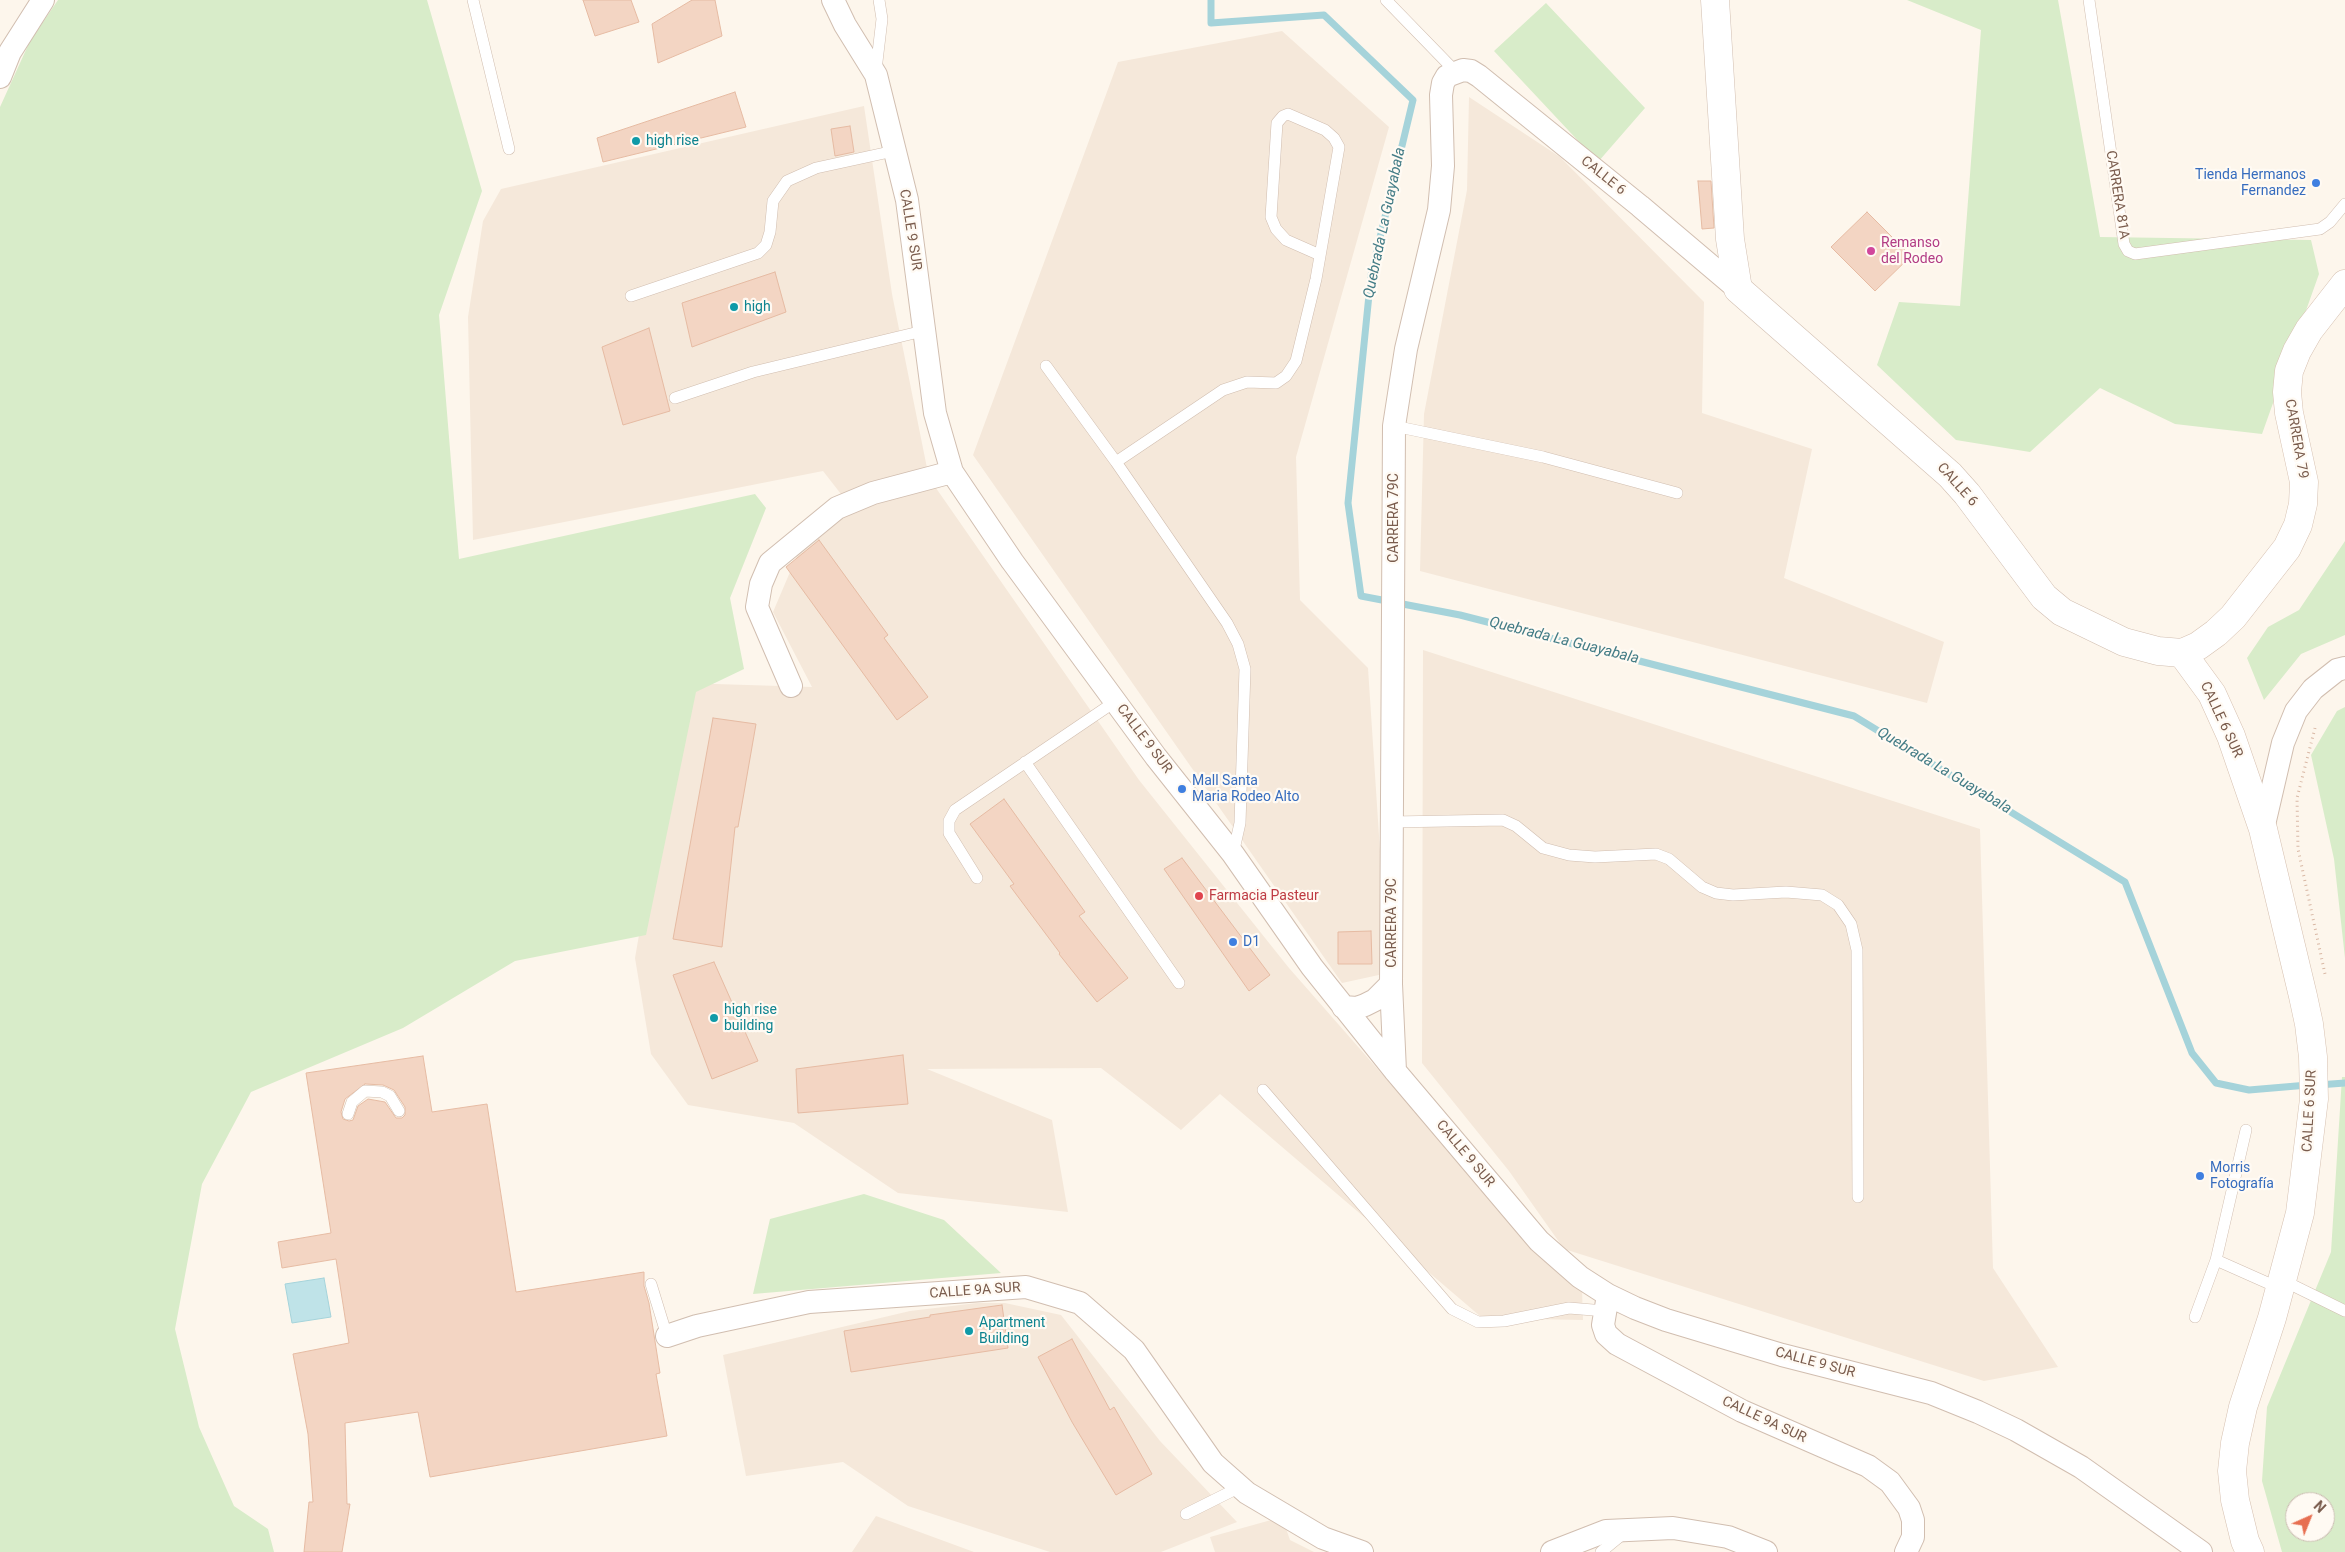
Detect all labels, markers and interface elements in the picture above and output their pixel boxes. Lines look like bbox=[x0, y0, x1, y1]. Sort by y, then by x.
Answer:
place label: high rise bbox=[646, 133, 699, 149]
marker: high rise bbox=[630, 135, 642, 147]
water label: Quebrada La Guayabala bbox=[1360, 146, 1410, 300]
street label: CARRERA 81A bbox=[2102, 149, 2132, 241]
street label: CALLE 6 bbox=[1577, 153, 1629, 199]
place label: Tienda Hermanos Fernandez bbox=[2195, 167, 2306, 200]
marker: Tienda Hermanos Fernandez bbox=[2310, 177, 2322, 189]
street label: CALLE 9 SUR bbox=[895, 188, 925, 272]
place label: Remanso del Rodeo bbox=[1881, 235, 1943, 268]
marker: Remanso del Rodeo bbox=[1865, 245, 1877, 257]
place label: high bbox=[744, 299, 771, 315]
marker: high bbox=[728, 301, 740, 313]
street label: CARRERA 79 bbox=[2281, 398, 2311, 480]
street label: CALLE 6 bbox=[1933, 460, 1981, 510]
street label: CARRERA 79C bbox=[1386, 473, 1402, 563]
water label: Quebrada La Guayabala bbox=[1487, 614, 1641, 668]
street label: CALLE 6 SUR bbox=[2196, 679, 2246, 761]
street label: CALLE 9 SUR bbox=[1113, 701, 1175, 777]
water label: Quebrada La Guayabala bbox=[1873, 724, 2015, 818]
place label: Mall Santa Maria Rodeo Alto bbox=[1192, 773, 1299, 806]
marker: Mall Santa Maria Rodeo Alto bbox=[1176, 783, 1188, 795]
street label: CARRERA 79C bbox=[1384, 878, 1400, 968]
place label: Farmacia Pasteur bbox=[1209, 888, 1319, 904]
marker: Farmacia Pasteur bbox=[1193, 890, 1205, 902]
place label: D1 bbox=[1243, 934, 1260, 950]
marker: D1 bbox=[1227, 936, 1239, 948]
place label: high rise building bbox=[724, 1002, 777, 1034]
marker: high rise building bbox=[708, 1012, 720, 1024]
street label: CALLE 6 SUR bbox=[2299, 1070, 2321, 1152]
street label: CALLE 9 SUR bbox=[1432, 1117, 1498, 1191]
place label: Morris Fotografía bbox=[2210, 1160, 2274, 1192]
marker: Morris Fotografía bbox=[2194, 1170, 2206, 1182]
street label: CALLE 9A SUR bbox=[929, 1279, 1021, 1303]
place label: Apartment Building bbox=[979, 1315, 1045, 1348]
marker: Apartment Building bbox=[963, 1325, 975, 1337]
street label: CALLE 9 SUR bbox=[1773, 1344, 1857, 1382]
street label: CALLE 9A SUR bbox=[1719, 1393, 1809, 1447]
north arrow bbox=[2285, 1492, 2335, 1542]
text: N bbox=[2311, 1498, 2329, 1516]

